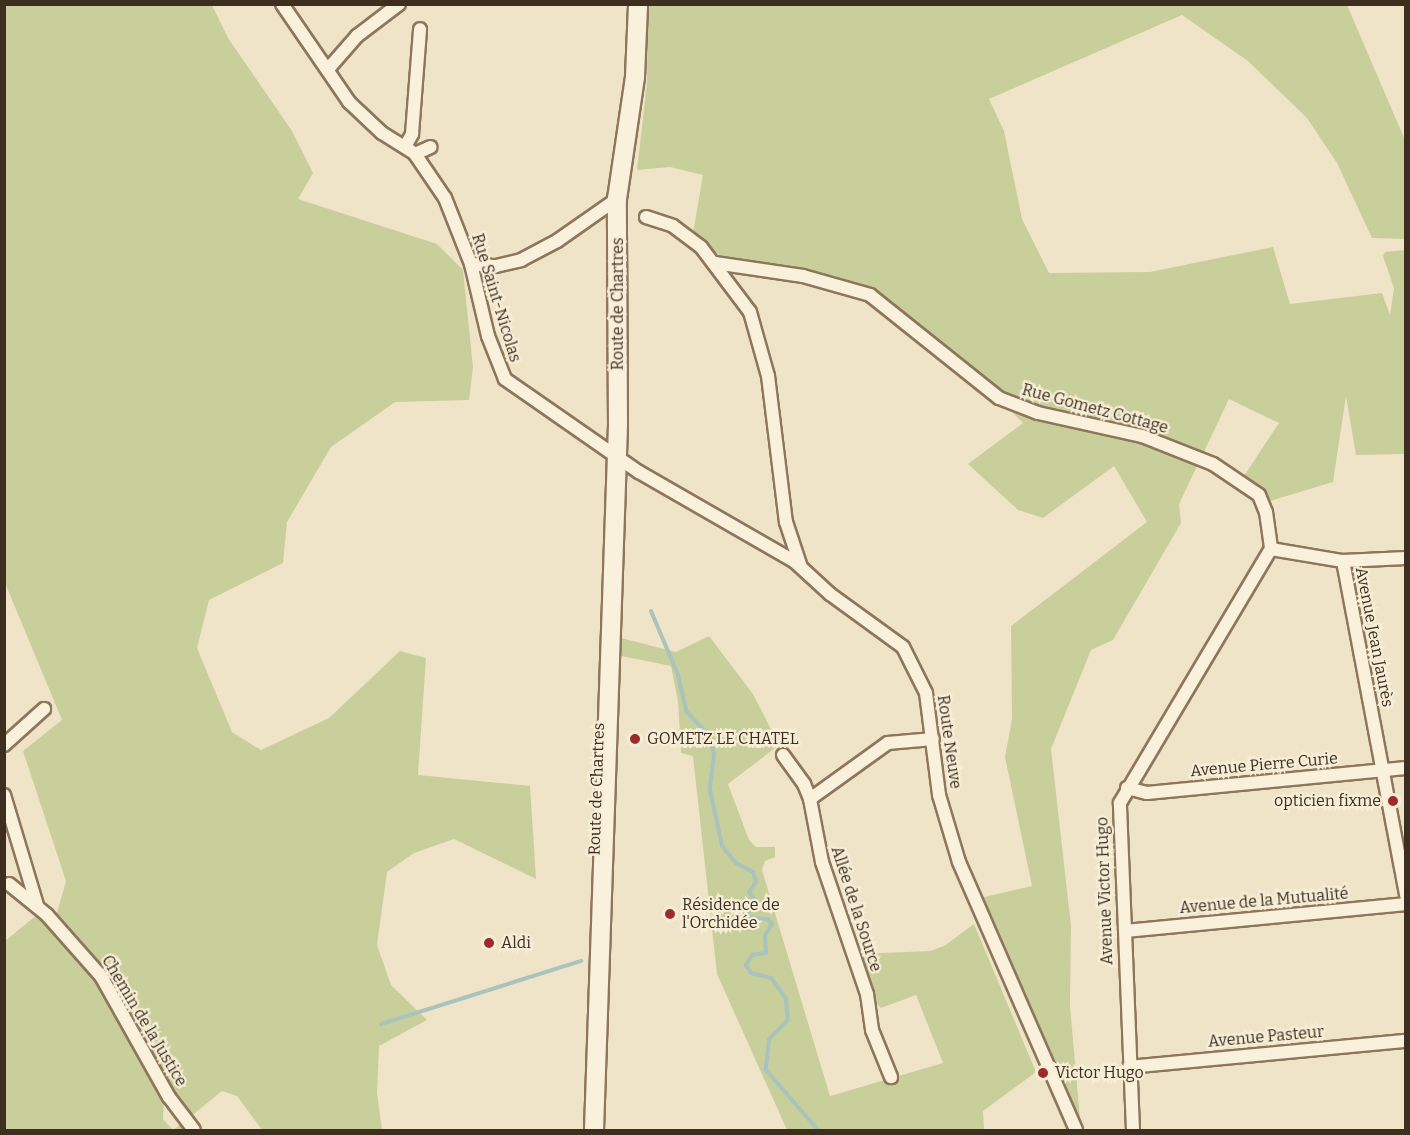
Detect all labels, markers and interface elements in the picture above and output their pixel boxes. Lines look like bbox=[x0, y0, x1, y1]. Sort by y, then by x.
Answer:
street label: Rue Saint-Nicolas bbox=[467, 231, 525, 365]
street label: Route de Chartres bbox=[608, 238, 628, 370]
street label: Rue Gometz Cottage bbox=[1020, 380, 1170, 438]
street label: Avenue Jean Jaurès bbox=[1351, 565, 1397, 709]
street label: Route Neuve bbox=[933, 694, 965, 790]
street label: Route de Chartres bbox=[585, 722, 609, 856]
place label: GOMETZ LE CHATEL bbox=[647, 729, 799, 749]
marker: GOMETZ LE CHATEL bbox=[628, 732, 642, 746]
street label: Avenue Pierre Curie bbox=[1189, 749, 1339, 781]
place label: opticien fixme bbox=[1274, 791, 1381, 811]
marker: opticien fixme bbox=[1386, 794, 1400, 808]
street label: Avenue Victor Hugo bbox=[1093, 817, 1117, 965]
street label: Allée de la Source bbox=[827, 844, 885, 974]
street label: Avenue de la Mutualité bbox=[1179, 884, 1349, 918]
place label: Résidence de l'Orchidée bbox=[682, 895, 780, 933]
marker: Résidence de l'Orchidée bbox=[663, 907, 677, 921]
place label: Aldi bbox=[501, 933, 531, 953]
marker: Aldi bbox=[482, 936, 496, 950]
street label: Chemin de la Justice bbox=[97, 952, 191, 1090]
street label: Avenue Pasteur bbox=[1207, 1022, 1325, 1052]
place label: Victor Hugo bbox=[1055, 1063, 1144, 1083]
marker: Victor Hugo bbox=[1036, 1066, 1050, 1080]

